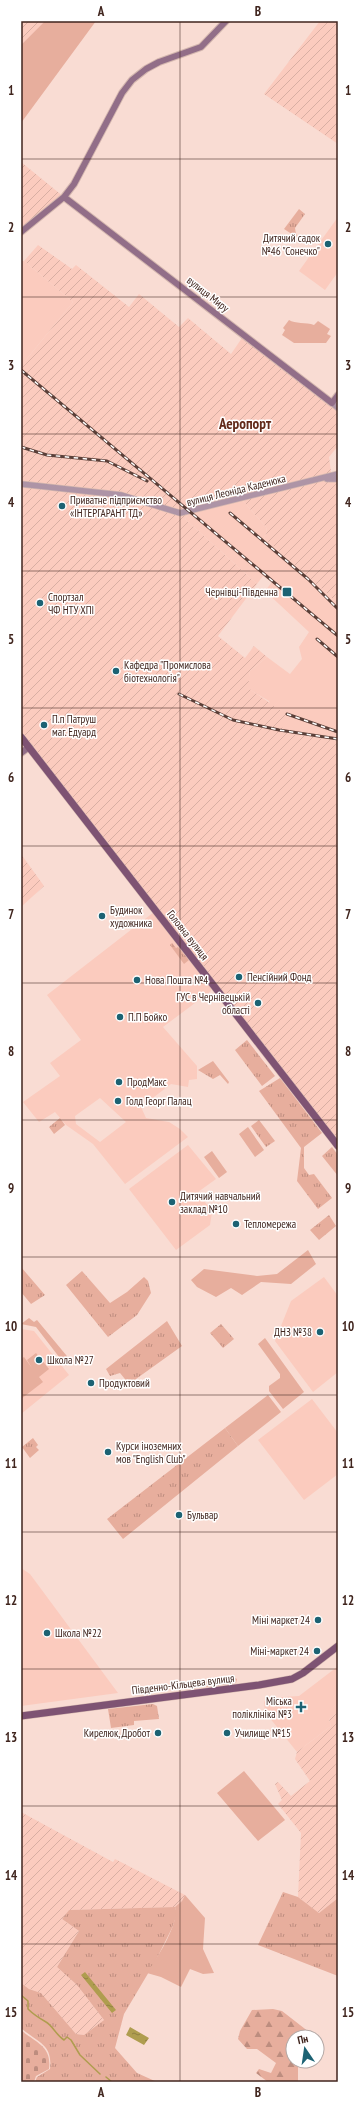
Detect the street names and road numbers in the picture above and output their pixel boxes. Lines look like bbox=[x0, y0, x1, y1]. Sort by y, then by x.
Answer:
street label: вулиця Миру bbox=[184, 273, 233, 315]
street label: вулиця Леоніда Каденюка bbox=[185, 471, 287, 509]
street label: Головна вулиця bbox=[164, 907, 212, 963]
street label: Південно-Кільцева вулиця bbox=[131, 1671, 235, 1697]

